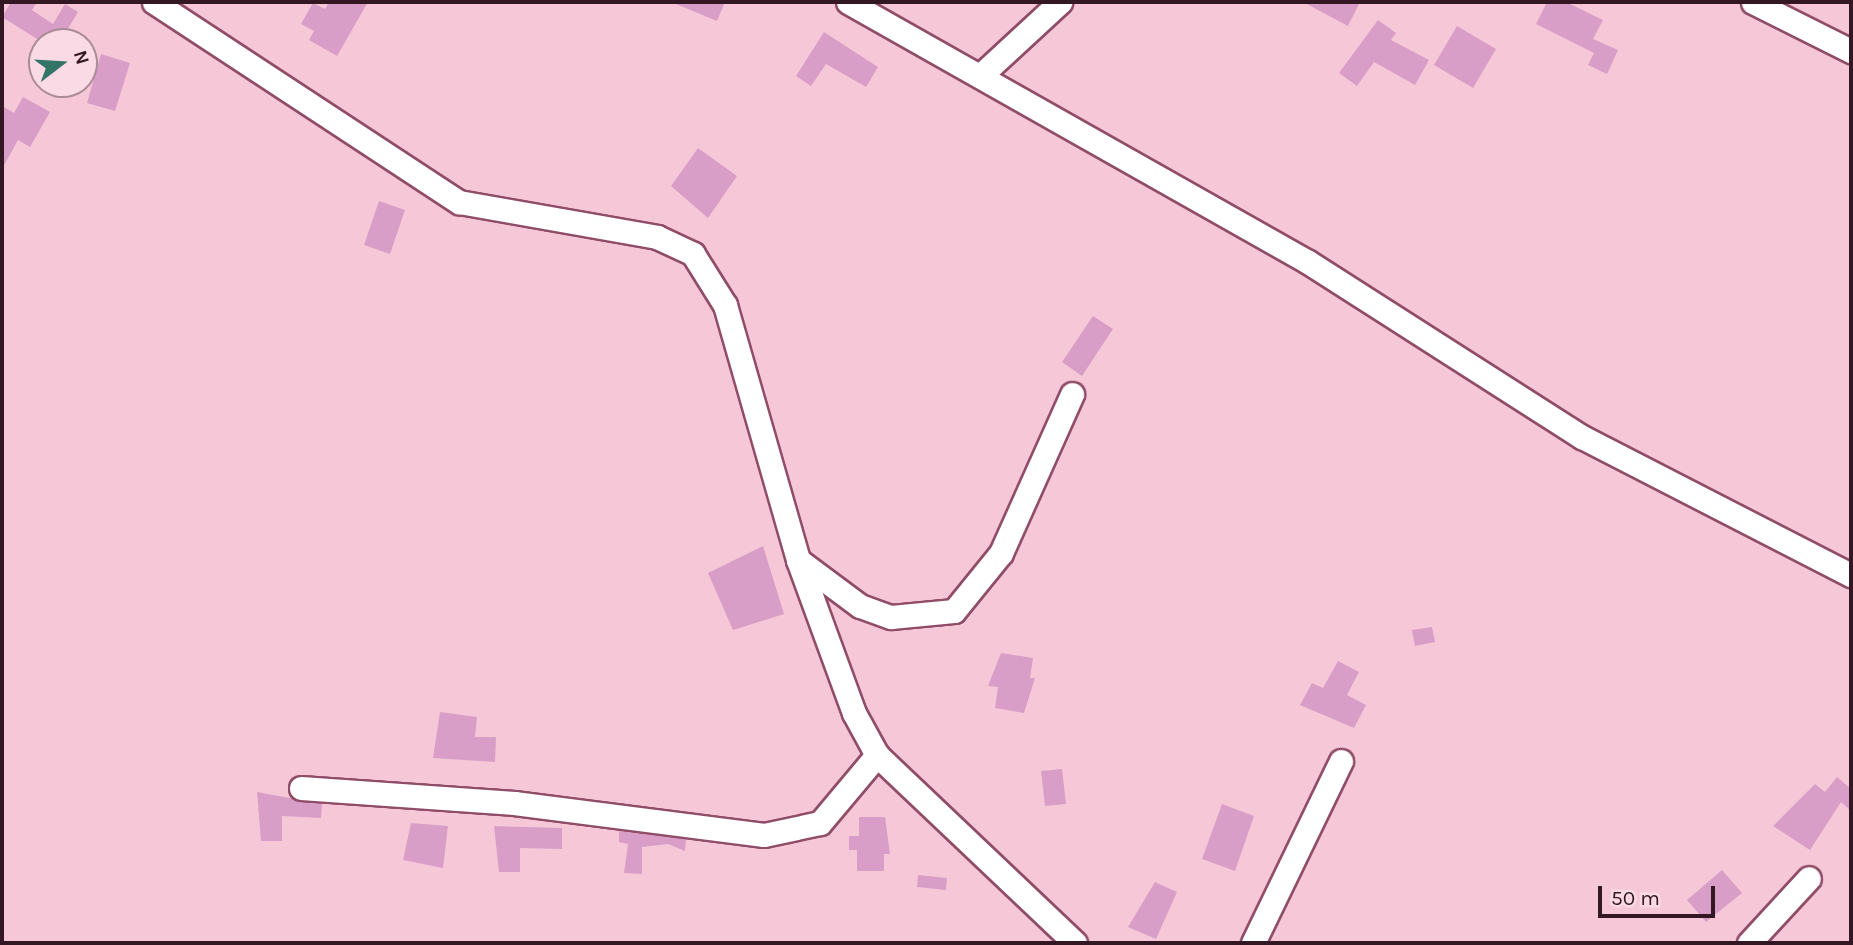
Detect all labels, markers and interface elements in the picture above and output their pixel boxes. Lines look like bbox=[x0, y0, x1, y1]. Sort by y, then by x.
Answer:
north arrow bbox=[28, 28, 98, 98]
text: N bbox=[69, 48, 94, 67]
scale bar bbox=[1601, 872, 1718, 916]
text: 50 m bbox=[1611, 886, 1660, 910]

